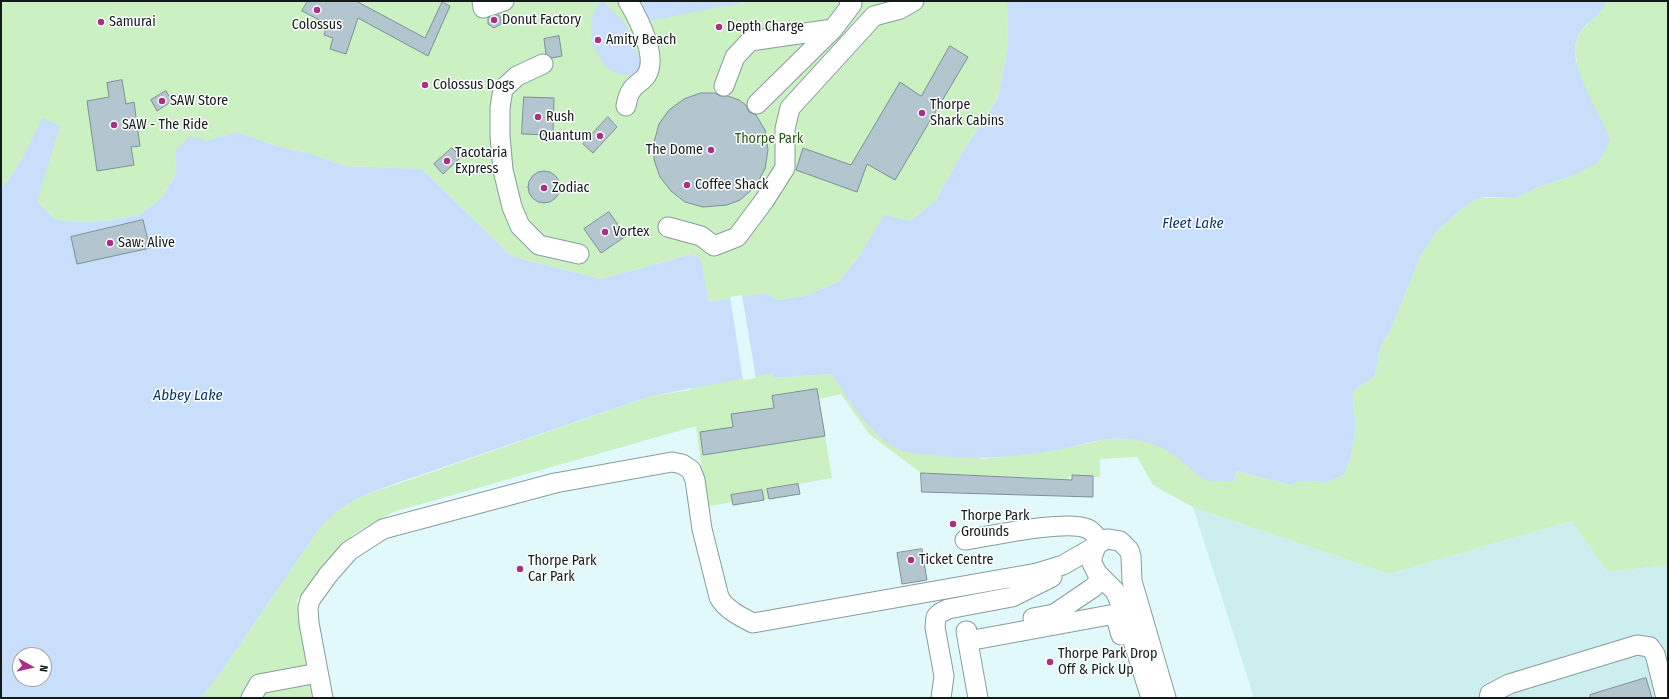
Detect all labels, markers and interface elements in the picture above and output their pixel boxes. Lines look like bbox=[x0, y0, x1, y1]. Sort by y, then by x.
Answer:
marker: Colossus bbox=[312, 5, 322, 15]
place label: Donut Factory bbox=[502, 12, 581, 28]
place label: Samurai bbox=[109, 14, 156, 30]
marker: Donut Factory bbox=[489, 15, 499, 25]
marker: Samurai bbox=[96, 17, 106, 27]
place label: Colossus bbox=[292, 17, 342, 33]
place label: Depth Charge bbox=[727, 19, 804, 35]
marker: Depth Charge bbox=[714, 22, 724, 32]
place label: Amity Beach bbox=[606, 32, 676, 48]
marker: Amity Beach bbox=[593, 35, 603, 45]
place label: Colossus Dogs bbox=[433, 77, 515, 93]
marker: Colossus Dogs bbox=[420, 80, 430, 90]
place label: SAW Store bbox=[170, 93, 228, 109]
marker: SAW Store bbox=[157, 96, 167, 106]
place label: Thorpe Shark Cabins bbox=[930, 97, 1004, 130]
marker: Thorpe Shark Cabins bbox=[917, 108, 927, 118]
place label: Rush bbox=[546, 109, 574, 125]
marker: Rush bbox=[533, 112, 543, 122]
place label: SAW - The Ride bbox=[122, 117, 208, 133]
marker: SAW - The Ride bbox=[109, 120, 119, 130]
place label: Quantum bbox=[539, 128, 592, 144]
marker: Quantum bbox=[595, 131, 605, 141]
park label: Thorpe Park bbox=[735, 131, 803, 147]
place label: The Dome bbox=[646, 142, 703, 158]
place label: Tacotaria Express bbox=[455, 145, 507, 178]
marker: The Dome bbox=[706, 145, 716, 155]
marker: Tacotaria Express bbox=[442, 156, 452, 166]
place label: Coffee Shack bbox=[695, 177, 768, 193]
place label: Zodiac bbox=[552, 180, 590, 196]
marker: Coffee Shack bbox=[682, 180, 692, 190]
marker: Zodiac bbox=[539, 183, 549, 193]
water label: Fleet Lake bbox=[1162, 215, 1224, 233]
place label: Vortex bbox=[613, 224, 649, 240]
marker: Vortex bbox=[600, 227, 610, 237]
place label: Saw: Alive bbox=[118, 235, 175, 251]
marker: Saw: Alive bbox=[105, 238, 115, 248]
water label: Abbey Lake bbox=[153, 387, 223, 405]
place label: Thorpe Park Grounds bbox=[961, 508, 1030, 540]
marker: Thorpe Park Grounds bbox=[948, 519, 958, 529]
place label: Ticket Centre bbox=[919, 552, 993, 568]
place label: Thorpe Park Car Park bbox=[528, 553, 597, 586]
marker: Ticket Centre bbox=[906, 555, 916, 565]
marker: Thorpe Park Car Park bbox=[515, 564, 525, 574]
place label: Thorpe Park Drop Off & Pick Up bbox=[1058, 646, 1157, 678]
north arrow bbox=[12, 647, 52, 687]
marker: Thorpe Park Drop Off & Pick Up bbox=[1045, 657, 1055, 667]
text: N bbox=[36, 664, 50, 673]

